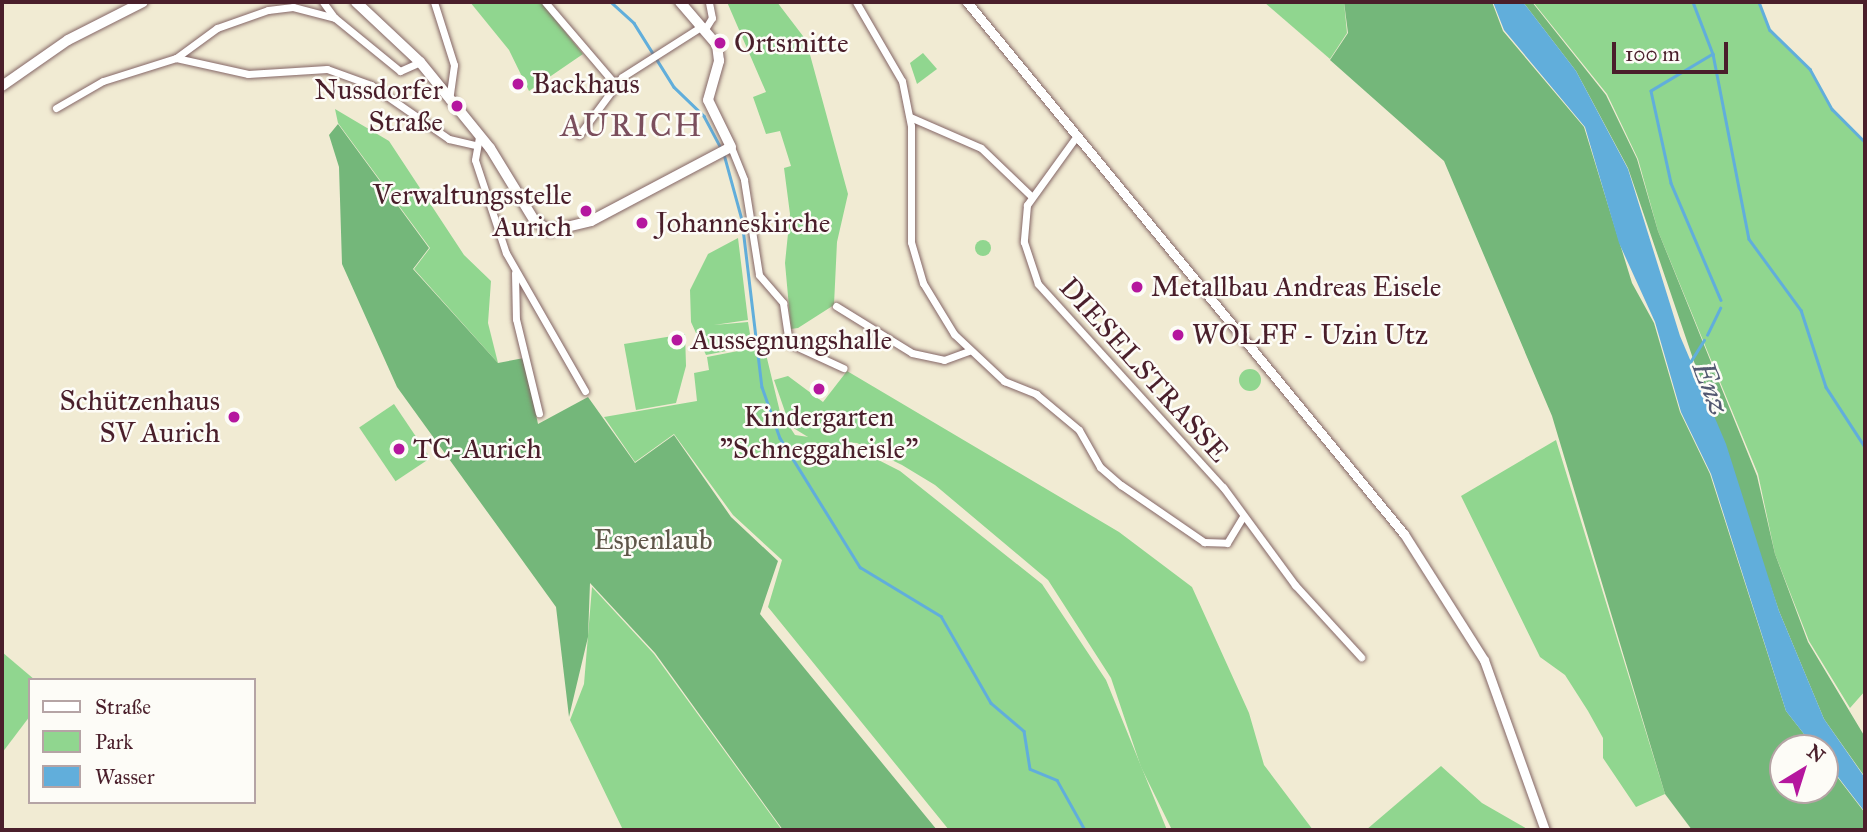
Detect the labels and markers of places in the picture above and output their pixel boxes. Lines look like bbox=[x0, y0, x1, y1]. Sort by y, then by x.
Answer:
place label: Ortsmitte bbox=[734, 26, 849, 60]
marker: Ortsmitte bbox=[712, 35, 728, 51]
place label: Backhaus bbox=[532, 67, 640, 101]
place label: Nussdorfer Straße bbox=[314, 73, 443, 139]
marker: Backhaus bbox=[510, 76, 526, 92]
marker: Nussdorfer Straße bbox=[449, 98, 465, 114]
place label: Verwaltungsstelle Aurich bbox=[373, 178, 572, 244]
marker: Verwaltungsstelle Aurich bbox=[578, 203, 594, 219]
place label: Johanneskirche bbox=[656, 206, 830, 240]
marker: Johanneskirche bbox=[634, 215, 650, 231]
place label: Metallbau Andreas Eisele bbox=[1151, 270, 1441, 304]
marker: Metallbau Andreas Eisele bbox=[1129, 279, 1145, 295]
place label: WOLFF - Uzin Utz bbox=[1192, 318, 1428, 352]
place label: Aussegnungshalle bbox=[691, 323, 892, 357]
marker: WOLFF - Uzin Utz bbox=[1170, 327, 1186, 343]
marker: Aussegnungshalle bbox=[669, 332, 685, 348]
marker: Kindergarten "Schneggaheisle" bbox=[811, 381, 827, 397]
place label: Schützenhaus SV Aurich bbox=[60, 384, 220, 450]
place label: Kindergarten "Schneggaheisle" bbox=[720, 400, 918, 466]
marker: Schützenhaus SV Aurich bbox=[226, 409, 242, 425]
place label: TC-Aurich bbox=[413, 432, 542, 466]
marker: TC-Aurich bbox=[391, 441, 407, 457]

